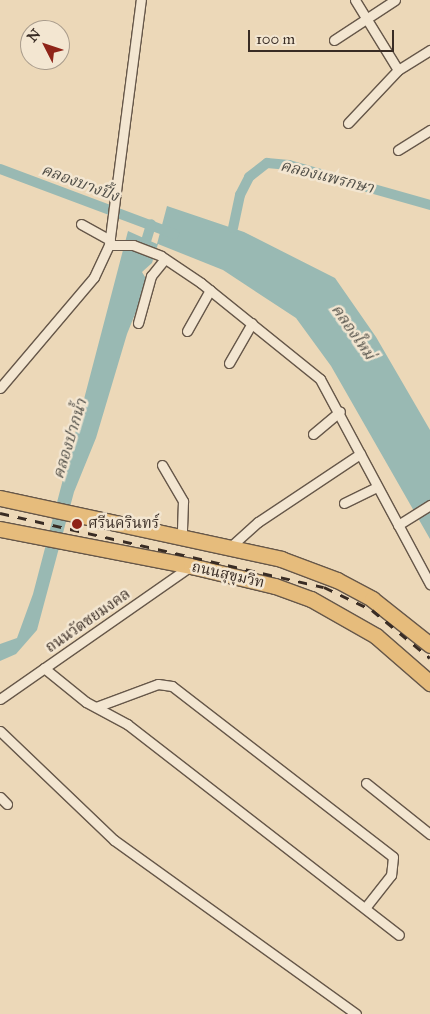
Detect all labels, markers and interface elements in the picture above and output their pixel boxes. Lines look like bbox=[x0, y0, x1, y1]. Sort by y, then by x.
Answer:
north arrow bbox=[20, 20, 70, 70]
scale bar bbox=[250, 20, 396, 52]
text: N bbox=[24, 25, 44, 46]
text: 100 m bbox=[256, 30, 295, 48]
water label: คลองแพรกษา bbox=[278, 156, 376, 198]
water label: คลองบางปิ้ง bbox=[39, 160, 121, 206]
water label: คลองใหม่ bbox=[327, 301, 379, 363]
water label: คลองปากน้ำ bbox=[49, 397, 91, 481]
place label: ศรีนครินทร์ bbox=[88, 515, 159, 533]
marker: ศรีนครินทร์ bbox=[70, 517, 84, 531]
street label: ถนนสุขุมวิท bbox=[190, 558, 266, 592]
street label: ถนนวัดชยมงคล bbox=[42, 585, 134, 657]

